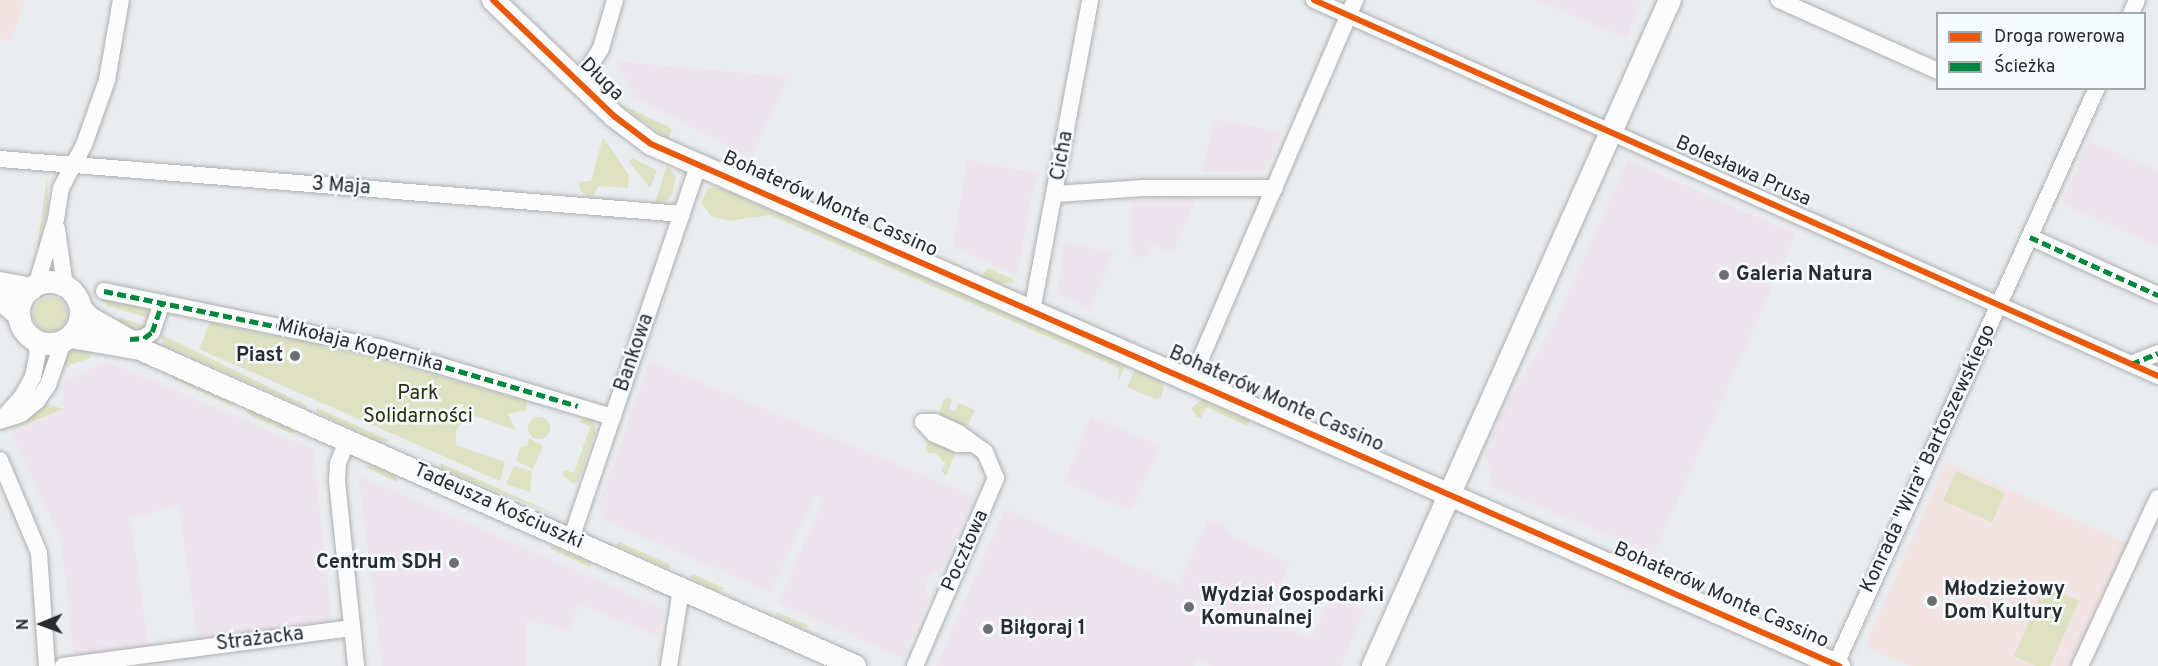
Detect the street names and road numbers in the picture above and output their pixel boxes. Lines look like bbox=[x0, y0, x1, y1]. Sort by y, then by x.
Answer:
street label: Długa bbox=[574, 53, 628, 107]
street label: Cicha bbox=[1047, 129, 1079, 183]
street label: Bolesława Prusa bbox=[1672, 131, 1814, 213]
street label: Bohaterów Monte Cassino bbox=[719, 147, 941, 263]
street label: 3 Maja bbox=[311, 173, 371, 201]
street label: Bankowa bbox=[610, 311, 660, 395]
street label: Mikołaja Kopernika bbox=[275, 314, 445, 378]
street label: Konrada "Wira" Bartoszewskiego bbox=[1856, 321, 2002, 597]
street label: Bohaterów Monte Cassino bbox=[1165, 342, 1387, 458]
street label: Tadeusza Kościuszki bbox=[409, 459, 587, 555]
street label: Pocztowa bbox=[937, 506, 995, 596]
street label: Bohaterów Monte Cassino bbox=[1610, 538, 1832, 654]
street label: Strażacka bbox=[215, 623, 305, 657]

